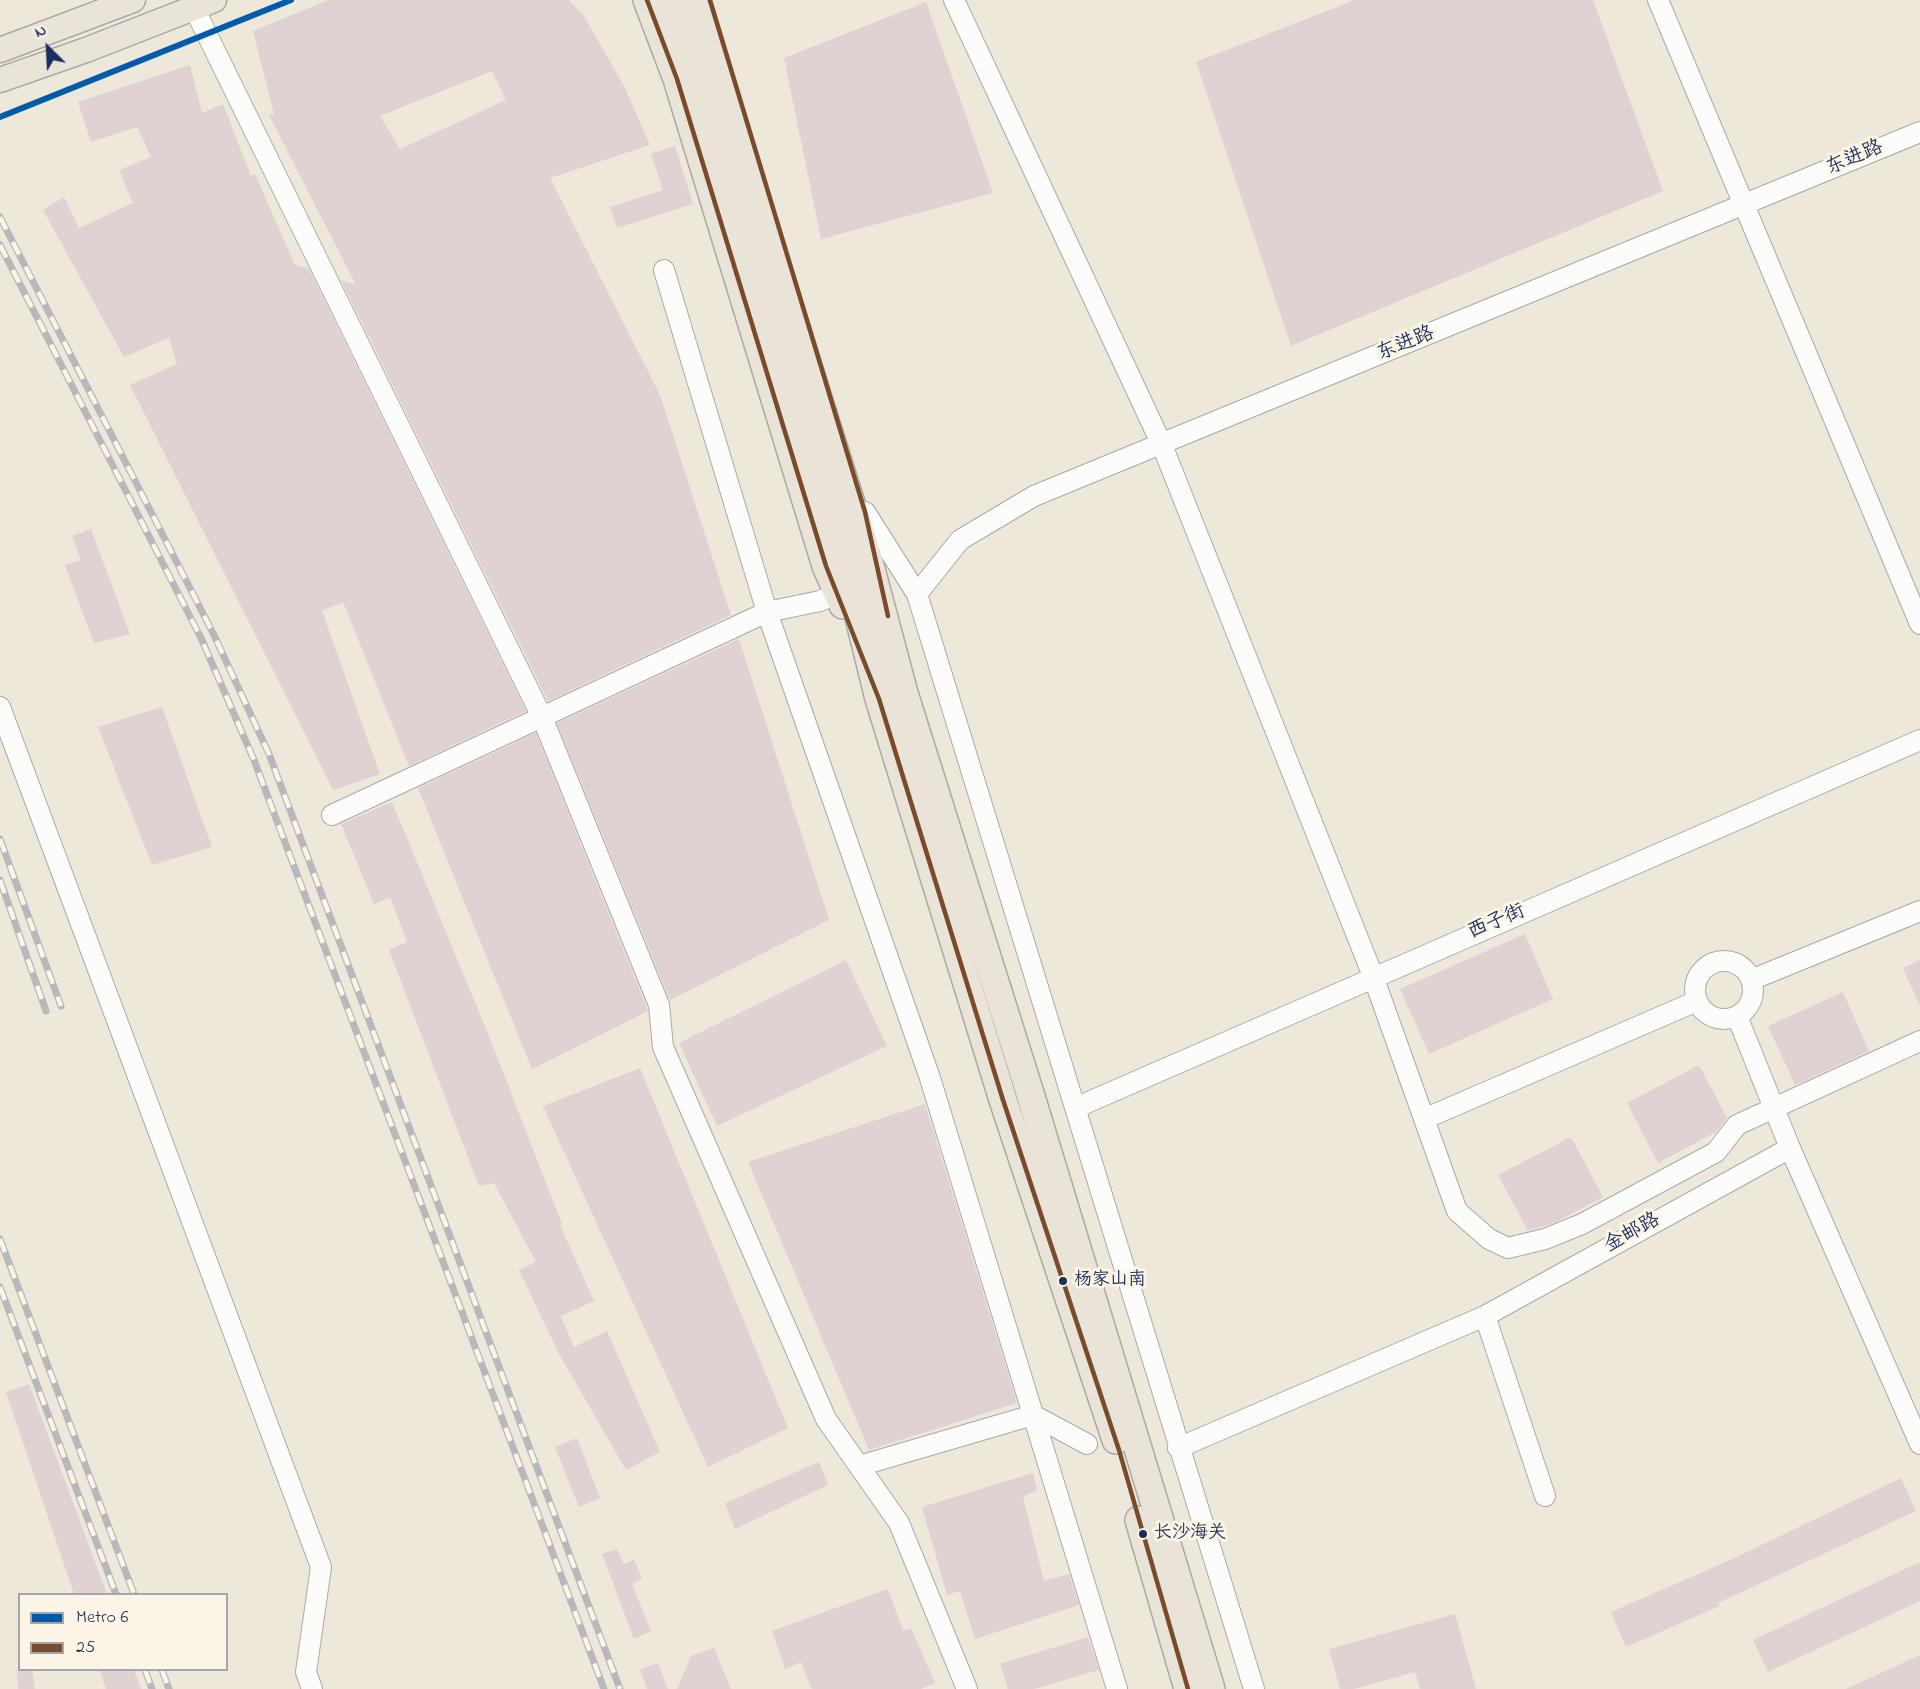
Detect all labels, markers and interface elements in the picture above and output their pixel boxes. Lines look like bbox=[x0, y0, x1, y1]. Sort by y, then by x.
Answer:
north arrow bbox=[18, 18, 78, 78]
text: N bbox=[31, 18, 50, 45]
street label: 东进路 bbox=[1823, 136, 1887, 182]
street label: 东进路 bbox=[1374, 323, 1438, 367]
street label: 西子街 bbox=[1465, 900, 1529, 946]
street label: 金邮路 bbox=[1601, 1209, 1665, 1259]
place label: 杨家山南 bbox=[1074, 1270, 1146, 1292]
marker: 杨家山南 bbox=[1057, 1275, 1069, 1287]
place label: 长沙海关 bbox=[1154, 1523, 1226, 1545]
marker: 长沙海关 bbox=[1137, 1528, 1149, 1540]
legend bbox=[18, 1593, 228, 1671]
text: Metro 6 bbox=[76, 1605, 128, 1631]
text: 25 bbox=[76, 1635, 95, 1661]

